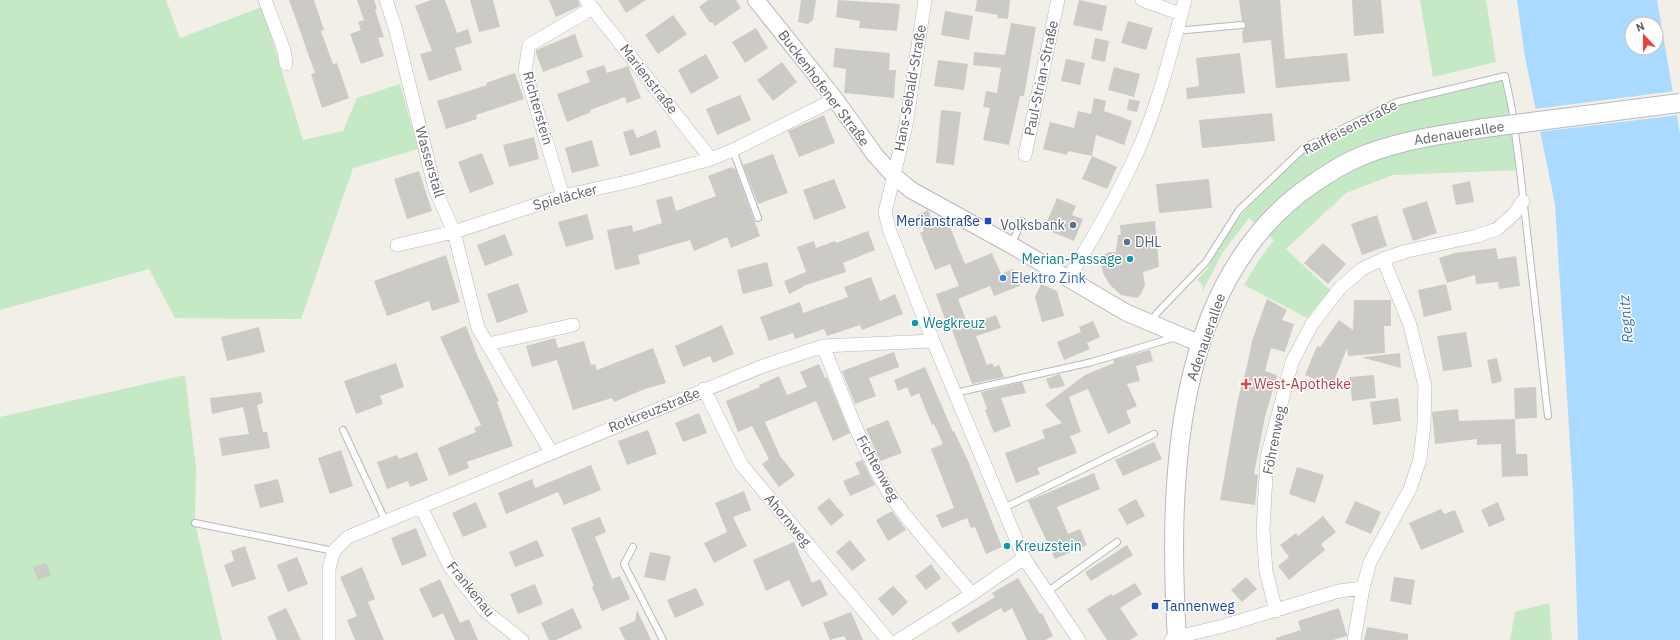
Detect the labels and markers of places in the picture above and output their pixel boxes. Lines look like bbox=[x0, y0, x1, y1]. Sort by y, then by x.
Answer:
place label: Merianstraße bbox=[896, 212, 980, 230]
marker: Merianstraße bbox=[983, 216, 993, 226]
place label: Volksbank bbox=[1000, 216, 1066, 234]
marker: Volksbank bbox=[1068, 220, 1078, 230]
place label: DHL bbox=[1135, 233, 1161, 251]
marker: DHL bbox=[1122, 237, 1132, 247]
place label: Merian-Passage bbox=[1021, 250, 1122, 268]
marker: Merian-Passage bbox=[1125, 254, 1135, 264]
place label: Elektro Zink bbox=[1011, 269, 1087, 287]
marker: Elektro Zink bbox=[998, 273, 1008, 283]
place label: Wegkreuz bbox=[923, 314, 985, 332]
marker: Wegkreuz bbox=[910, 318, 920, 328]
place label: West-Apotheke bbox=[1254, 375, 1351, 393]
marker: West-Apotheke bbox=[1241, 379, 1251, 389]
place label: Kreuzstein bbox=[1015, 537, 1082, 555]
marker: Kreuzstein bbox=[1002, 541, 1012, 551]
place label: Tannenweg bbox=[1163, 597, 1235, 615]
marker: Tannenweg bbox=[1150, 601, 1160, 611]

